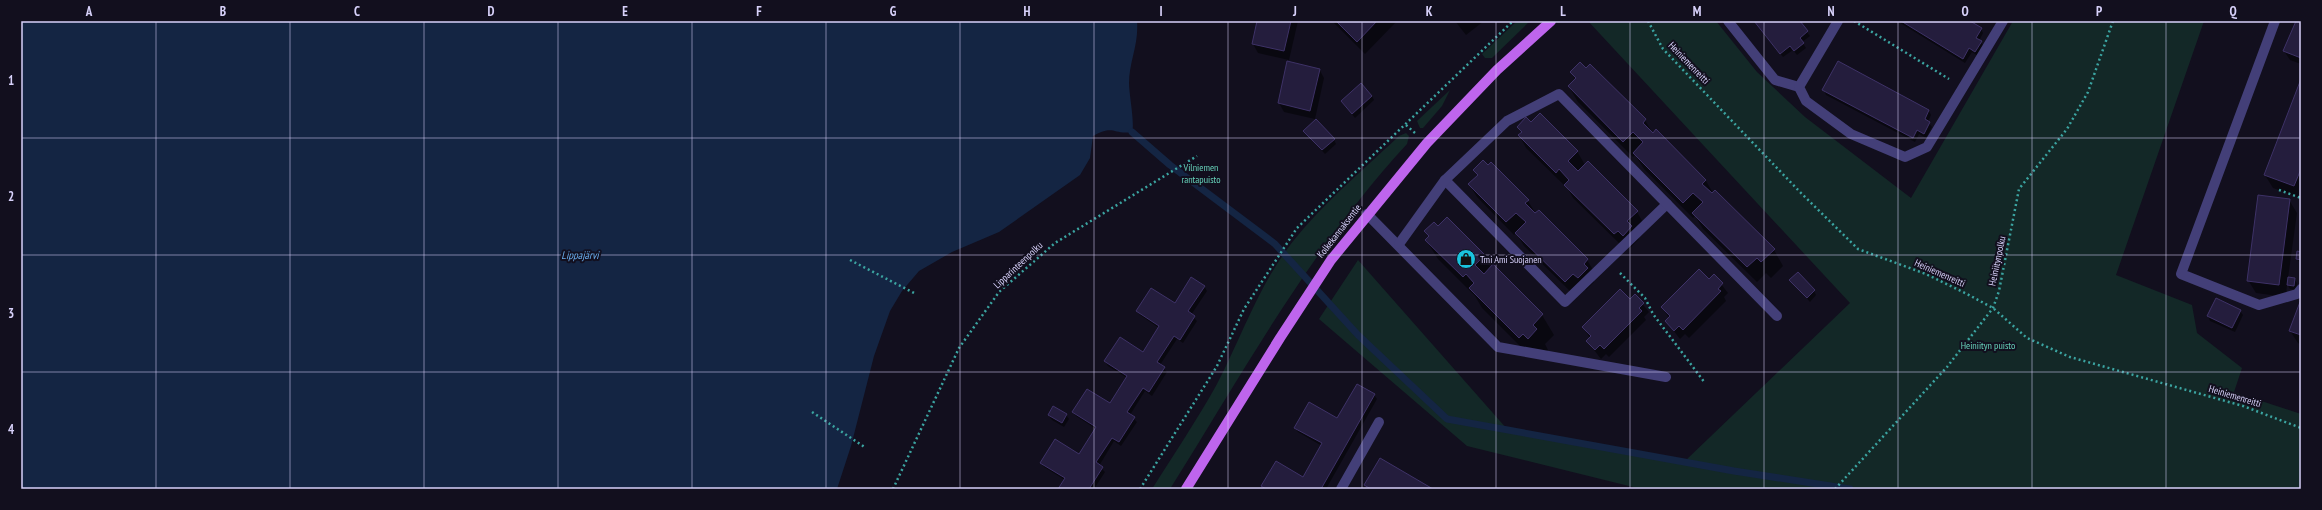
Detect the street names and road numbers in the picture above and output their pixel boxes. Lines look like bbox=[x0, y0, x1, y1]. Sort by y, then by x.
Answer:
street label: Heiniemenreitti bbox=[1666, 39, 1712, 87]
street label: Kolkekannaksentie bbox=[1314, 202, 1364, 260]
street label: Heiniitynpolku bbox=[1985, 235, 2009, 287]
street label: Lipparinteenpolku bbox=[991, 239, 1045, 291]
street label: Heiniemenreitti bbox=[1913, 256, 1967, 290]
street label: Heiniemenreitti bbox=[2207, 382, 2263, 410]

